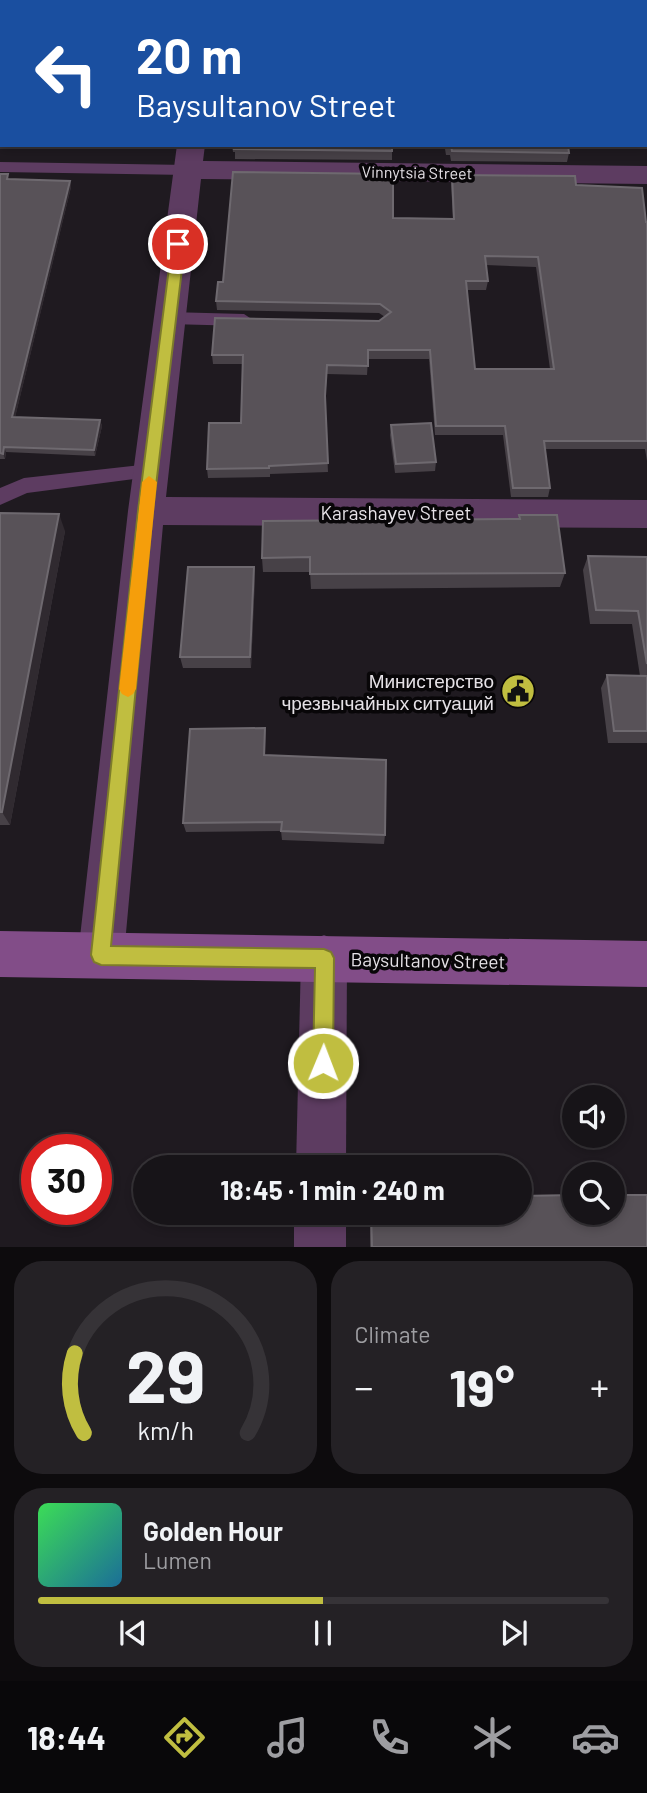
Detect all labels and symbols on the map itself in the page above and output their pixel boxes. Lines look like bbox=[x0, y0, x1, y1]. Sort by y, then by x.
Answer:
street label: Vinnytsia Street bbox=[362, 162, 472, 182]
pin bbox=[148, 214, 208, 274]
street label: Karashaуev Street bbox=[320, 501, 472, 524]
place label: Министерство чрезвычайных ситуаций bbox=[281, 669, 494, 714]
public building icon: Министерство чрезвычайных ситуаций bbox=[499, 672, 537, 710]
street label: Baysultanov Street bbox=[350, 947, 506, 973]
position arrow bbox=[286, 1026, 360, 1100]
speed limit sign: 30 bbox=[21, 1134, 112, 1225]

